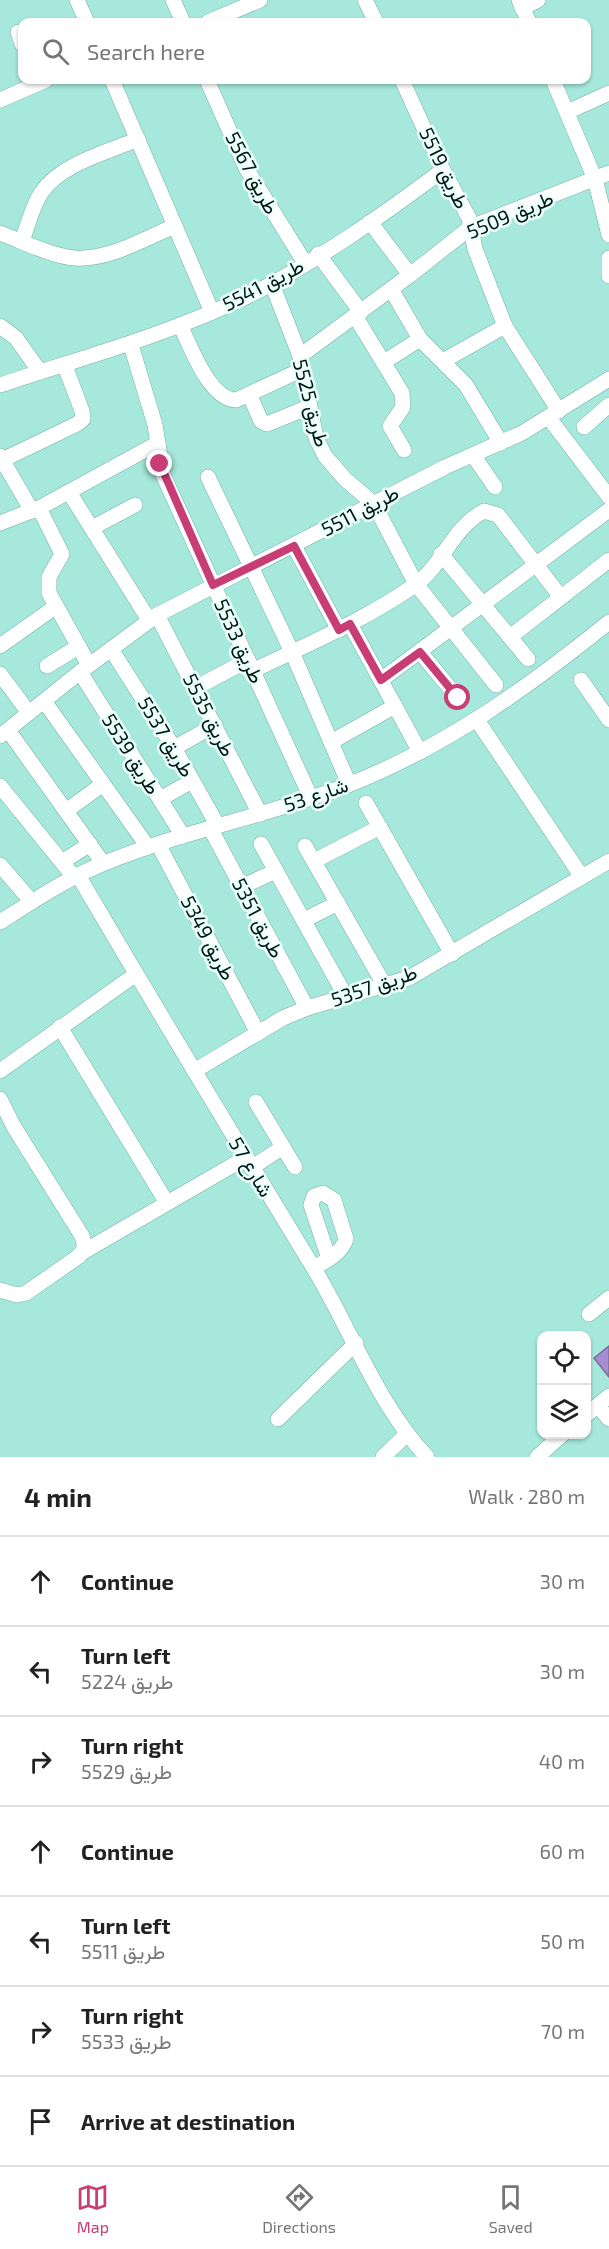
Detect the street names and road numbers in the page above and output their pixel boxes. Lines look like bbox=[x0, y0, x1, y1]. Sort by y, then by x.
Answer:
street label: طريق 5519 bbox=[413, 123, 475, 213]
street label: طريق 5567 bbox=[219, 127, 285, 219]
street label: طريق 5509 bbox=[463, 185, 557, 245]
street label: طريق 5541 bbox=[218, 253, 308, 317]
street label: طريق 5525 bbox=[287, 356, 335, 450]
street label: طريق 5511 bbox=[317, 480, 403, 542]
street label: طريق 5533 bbox=[208, 594, 270, 688]
street label: طريق 5535 bbox=[177, 669, 241, 761]
street label: طريق 5537 bbox=[132, 692, 200, 782]
street label: طريق 5539 bbox=[96, 709, 166, 799]
street label: شارع 53 bbox=[280, 772, 352, 819]
street label: طريق 5351 bbox=[226, 873, 290, 963]
street label: طريق 5349 bbox=[175, 891, 241, 985]
street label: طريق 5357 bbox=[327, 959, 421, 1013]
street label: شارع 57 bbox=[222, 1132, 279, 1202]

